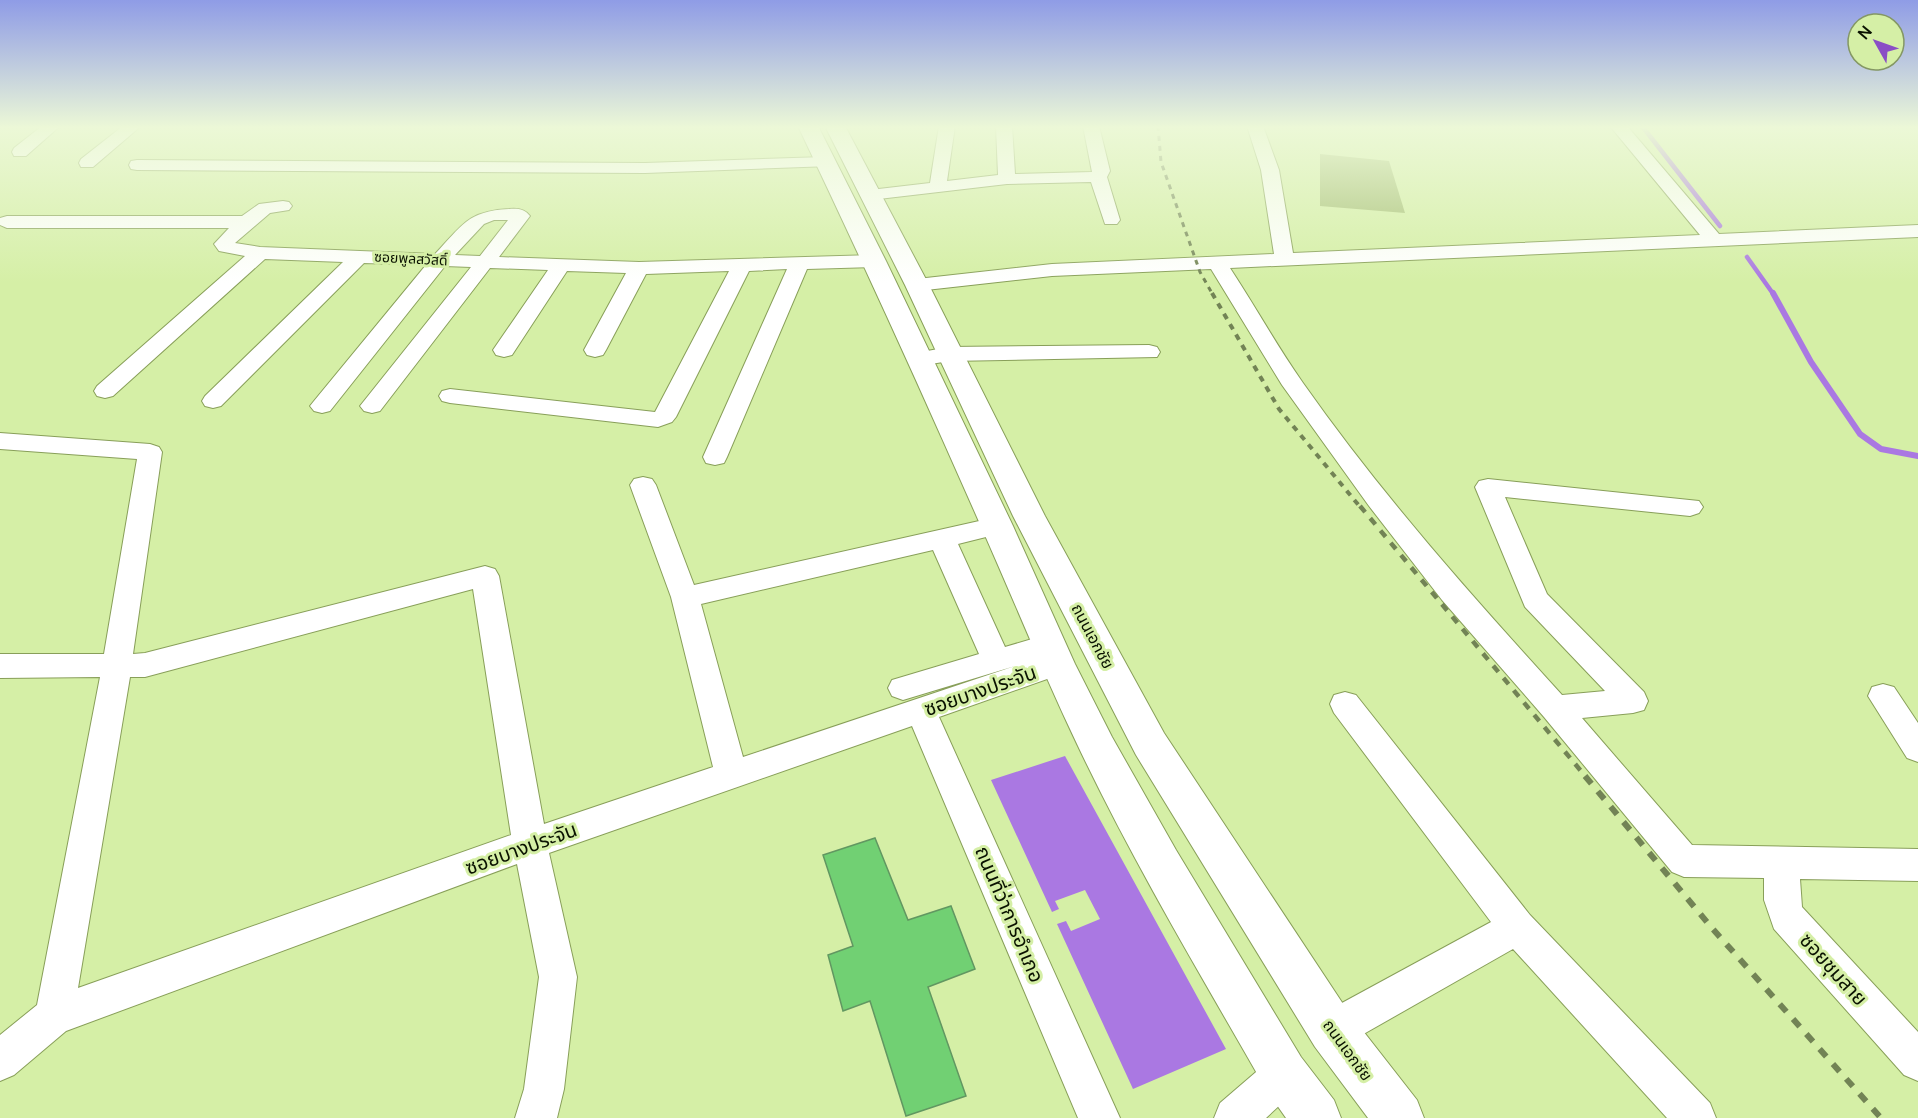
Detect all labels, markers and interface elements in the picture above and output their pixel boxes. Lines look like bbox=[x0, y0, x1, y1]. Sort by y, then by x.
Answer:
north arrow bbox=[1846, 12, 1906, 72]
text: N bbox=[1852, 21, 1877, 44]
street label: ซอยพูลสวัสดิ์ bbox=[374, 247, 448, 269]
street label: ถนนเอกชัย bbox=[1067, 600, 1119, 672]
street label: ซอยบางประจัน bbox=[920, 658, 1040, 722]
street label: ซอยบางประจัน bbox=[461, 815, 581, 881]
street label: ถนนที่ว่าการอำเภอ bbox=[969, 842, 1051, 986]
street label: ซอยชุมสาย bbox=[1794, 927, 1874, 1011]
street label: ถนนเอกชัย bbox=[1318, 1015, 1378, 1085]

